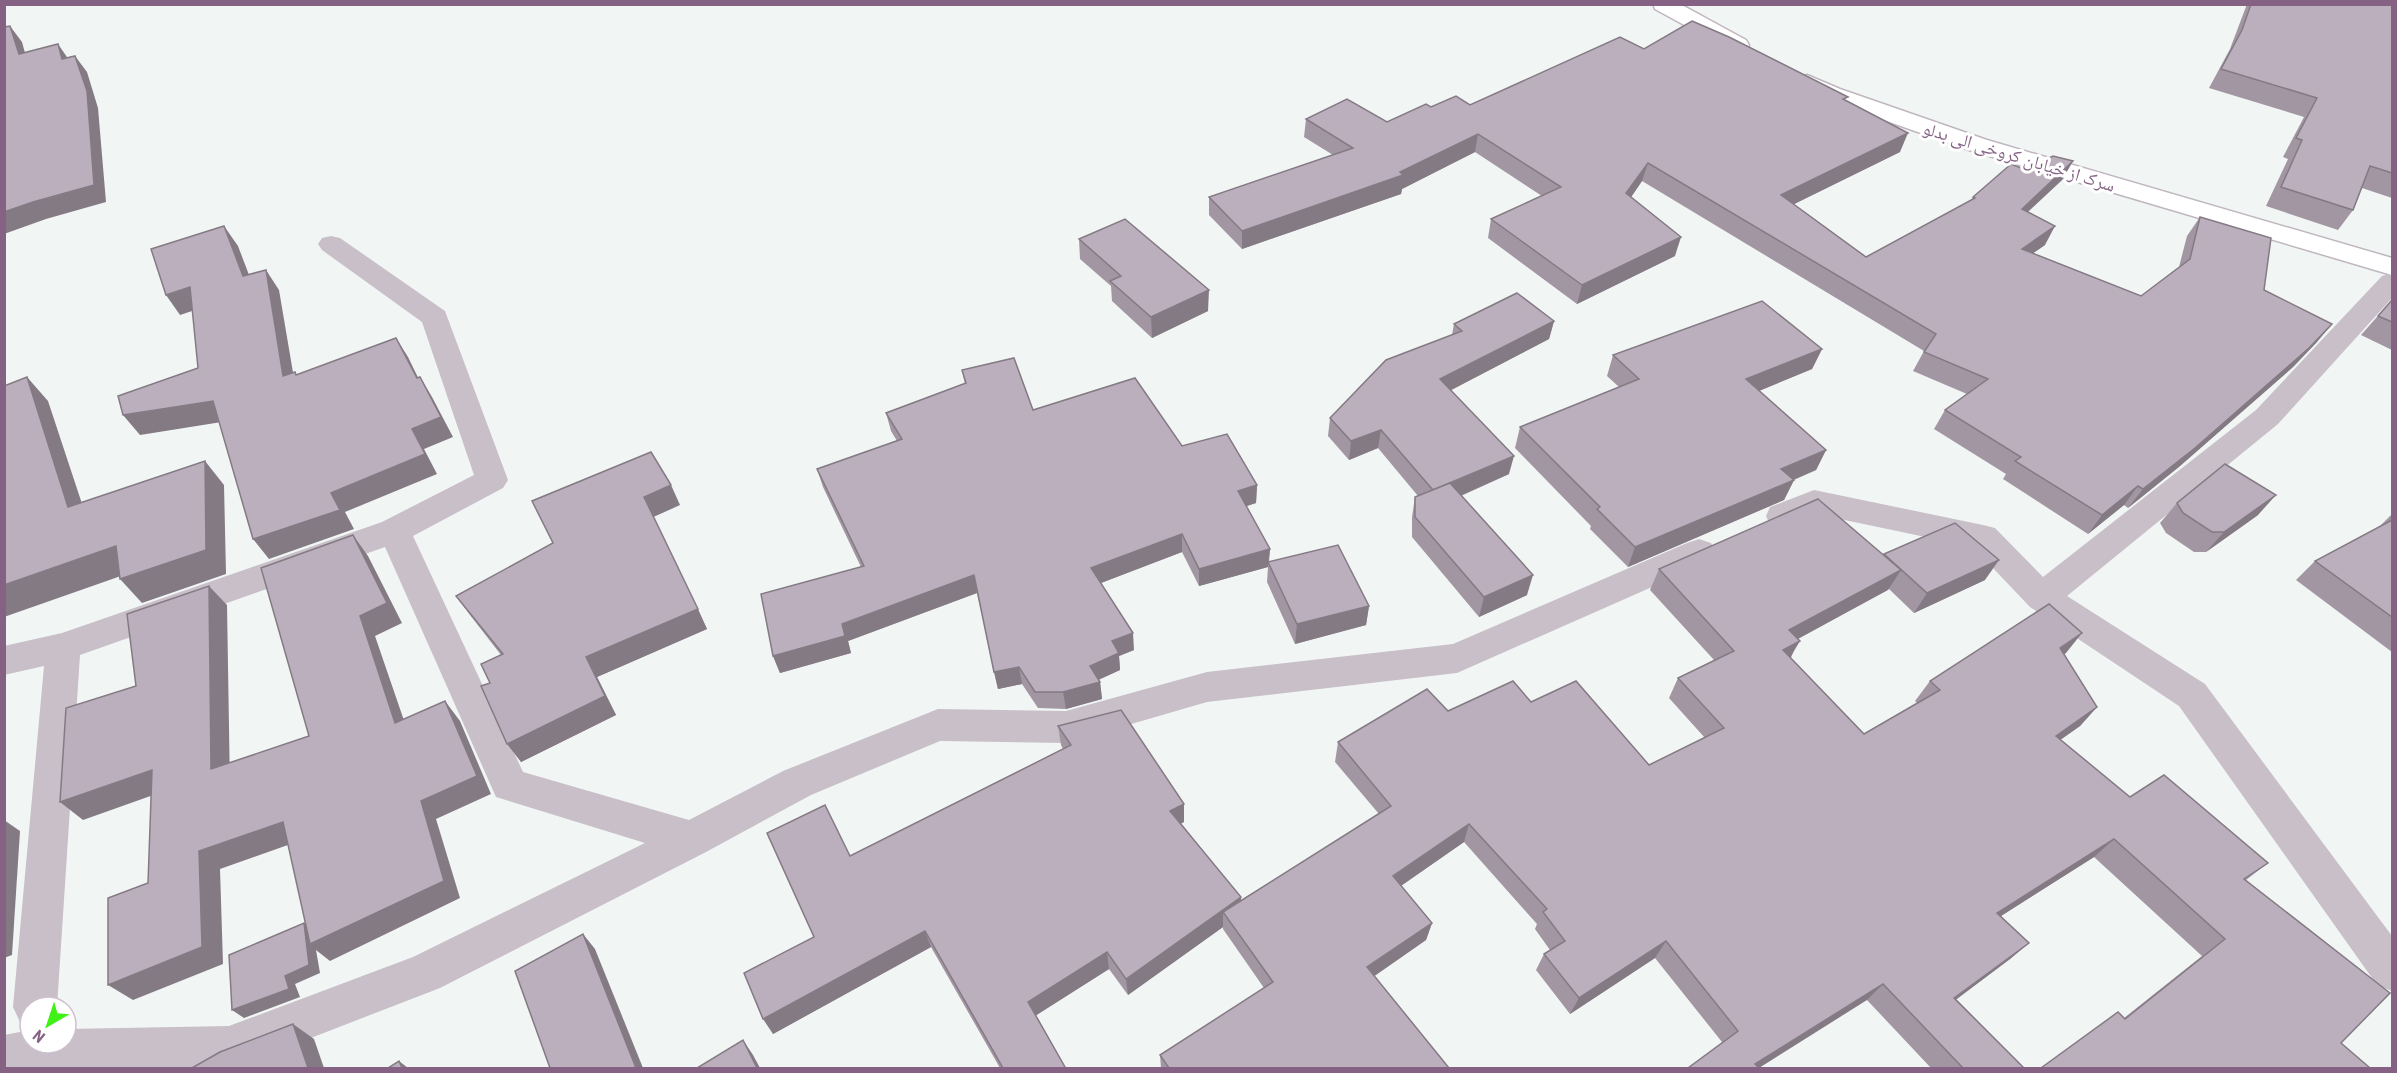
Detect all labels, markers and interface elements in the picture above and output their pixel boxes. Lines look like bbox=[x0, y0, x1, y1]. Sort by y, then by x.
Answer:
street label: سرک از خیابان کروخی الی بدلو bbox=[1920, 117, 2118, 197]
north arrow bbox=[18, 995, 78, 1055]
text: N bbox=[29, 1026, 49, 1047]

